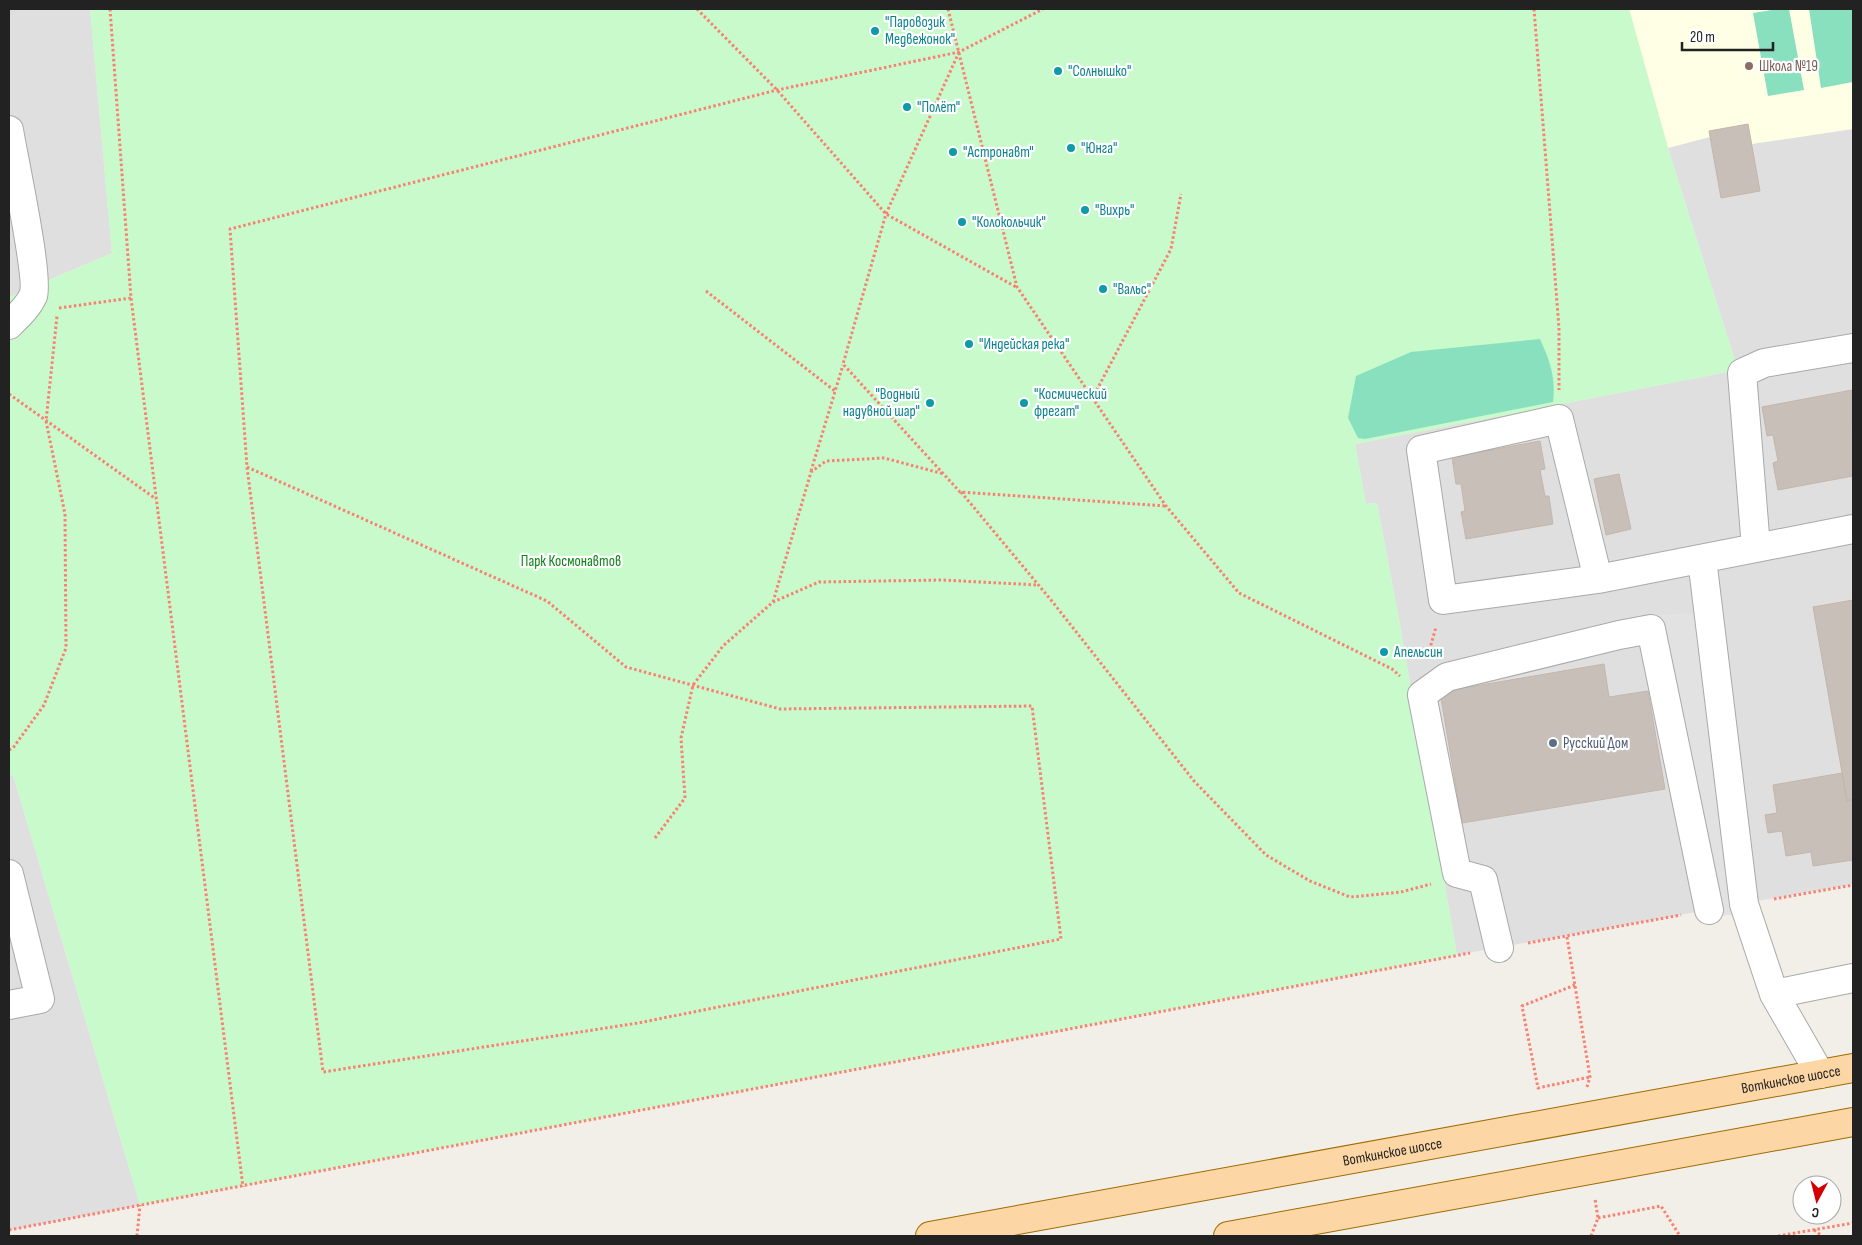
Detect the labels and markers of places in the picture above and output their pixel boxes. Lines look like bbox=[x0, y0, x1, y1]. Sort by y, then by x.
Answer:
place label: "Паровозик Медвежонок" bbox=[885, 13, 955, 49]
marker: "Паровозик Медвежонок" bbox=[869, 25, 881, 37]
place label: Школа №19 bbox=[1759, 57, 1818, 76]
marker: Школа №19 bbox=[1743, 60, 1755, 72]
place label: "Солнышко" bbox=[1068, 62, 1131, 81]
marker: "Солнышко" bbox=[1052, 65, 1064, 77]
place label: "Полёт" bbox=[917, 98, 960, 117]
marker: "Полёт" bbox=[901, 101, 913, 113]
place label: "Юнга" bbox=[1081, 139, 1117, 158]
marker: "Юнга" bbox=[1065, 142, 1077, 154]
place label: "Астронавт" bbox=[963, 143, 1034, 162]
marker: "Астронавт" bbox=[947, 146, 959, 158]
place label: "Вихрь" bbox=[1095, 201, 1135, 220]
marker: "Вихрь" bbox=[1079, 204, 1091, 216]
place label: "Колокольчик" bbox=[972, 213, 1046, 232]
marker: "Колокольчик" bbox=[956, 216, 968, 228]
place label: "Вальс" bbox=[1113, 280, 1151, 299]
marker: "Вальс" bbox=[1097, 283, 1109, 295]
place label: "Индейская река" bbox=[979, 335, 1069, 354]
marker: "Индейская река" bbox=[963, 338, 975, 350]
place label: "Водный надувной шар" bbox=[843, 385, 920, 421]
place label: "Космический фрегат" bbox=[1034, 385, 1107, 421]
marker: "Водный надувной шар" bbox=[924, 397, 936, 409]
marker: "Космический фрегат" bbox=[1018, 397, 1030, 409]
place label: Апельсин bbox=[1393, 643, 1443, 662]
marker: Апельсин bbox=[1378, 646, 1390, 658]
place label: Русский Дом bbox=[1563, 734, 1628, 753]
marker: Русский Дом bbox=[1547, 737, 1559, 749]

